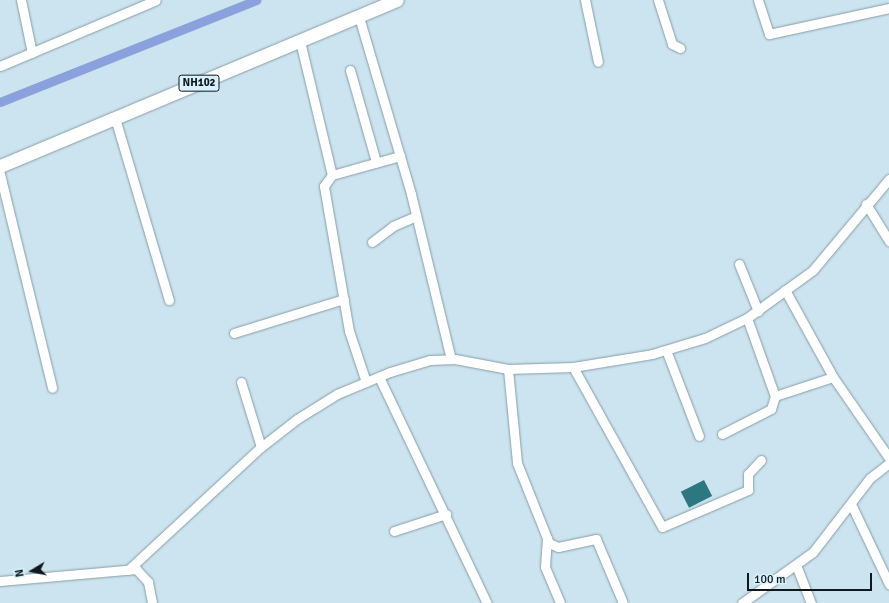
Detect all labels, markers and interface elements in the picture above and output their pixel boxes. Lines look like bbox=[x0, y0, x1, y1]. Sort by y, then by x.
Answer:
road number: NH102 bbox=[178, 74, 220, 92]
north arrow bbox=[12, 551, 52, 591]
scale bar bbox=[749, 565, 874, 591]
text: N bbox=[13, 568, 27, 578]
text: 100 m bbox=[754, 572, 786, 587]

